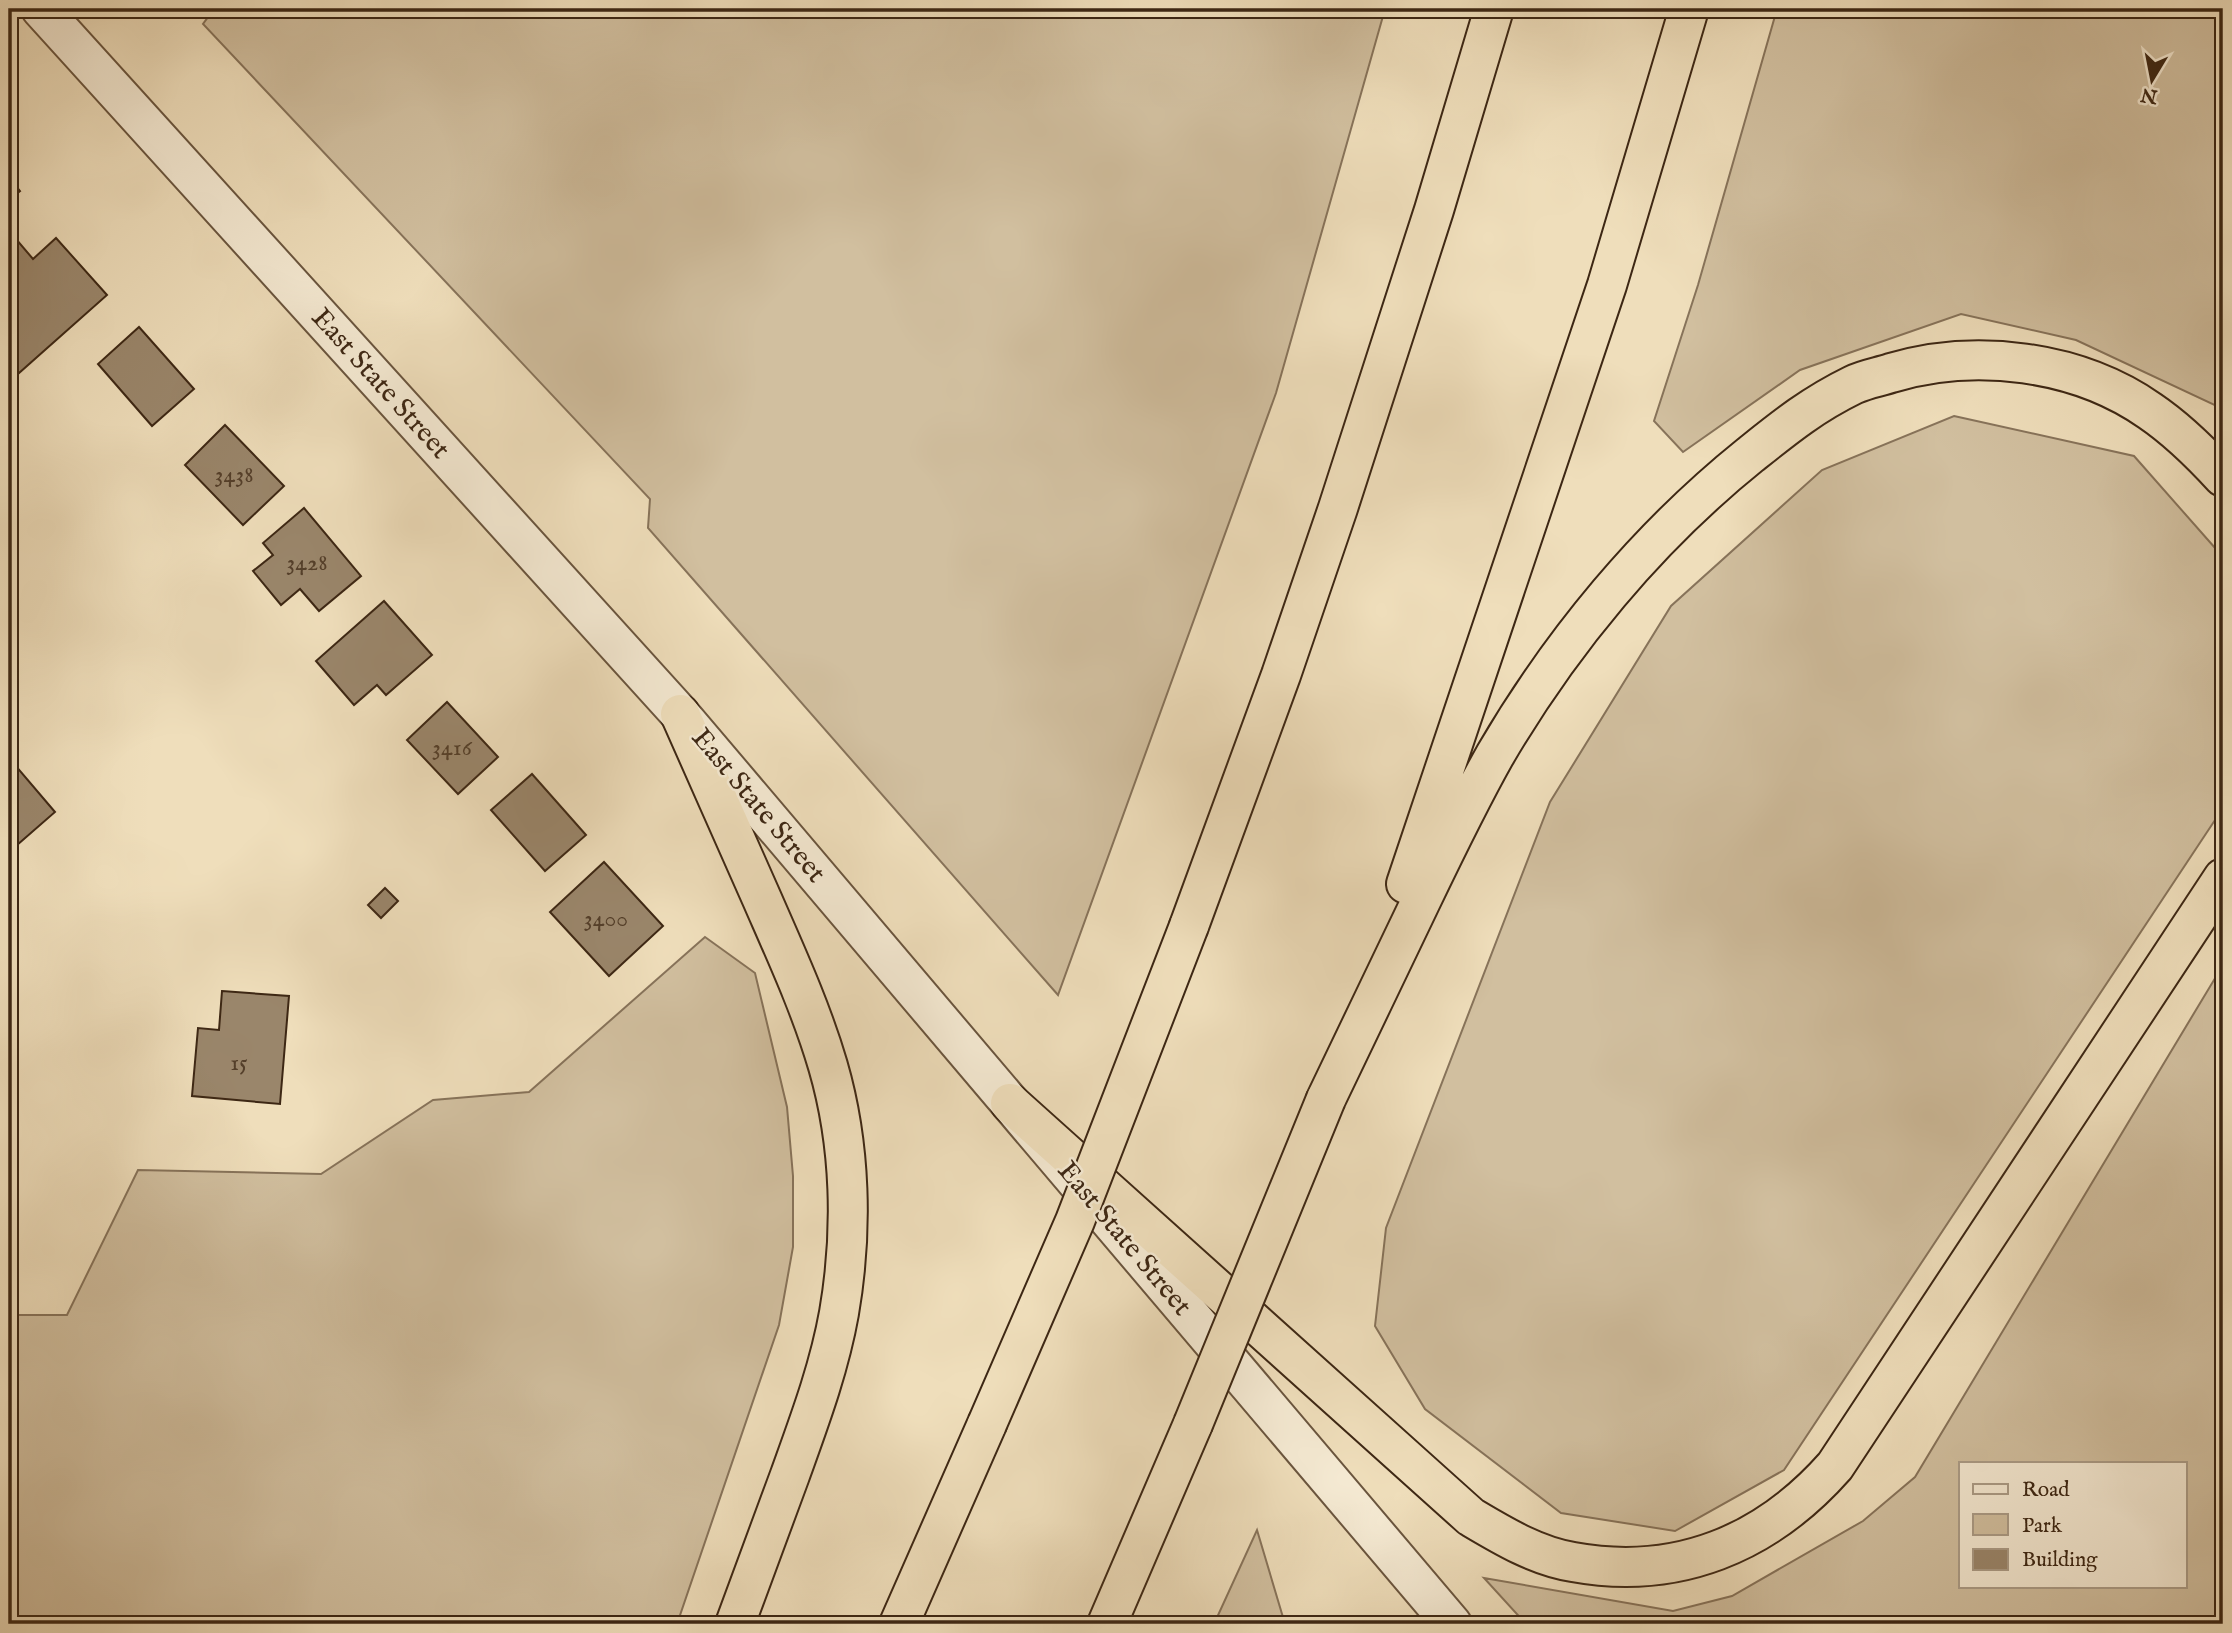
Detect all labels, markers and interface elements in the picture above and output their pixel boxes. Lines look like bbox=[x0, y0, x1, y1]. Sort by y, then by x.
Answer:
north arrow bbox=[2116, 46, 2186, 116]
text: N bbox=[2139, 81, 2161, 108]
street label: East State Street bbox=[303, 301, 457, 467]
house number: 3438 bbox=[214, 460, 254, 491]
house number: 3428 bbox=[286, 548, 328, 579]
street label: East State Street bbox=[683, 721, 833, 891]
house number: 3416 bbox=[432, 733, 473, 764]
house number: 3400 bbox=[584, 904, 628, 935]
house number: 15 bbox=[230, 1048, 248, 1079]
street label: East State Street bbox=[1049, 1154, 1199, 1324]
legend bbox=[1959, 1462, 2186, 1588]
text: Road bbox=[2022, 1477, 2070, 1504]
text: Park bbox=[2022, 1513, 2063, 1540]
text: Building bbox=[2022, 1547, 2098, 1574]

